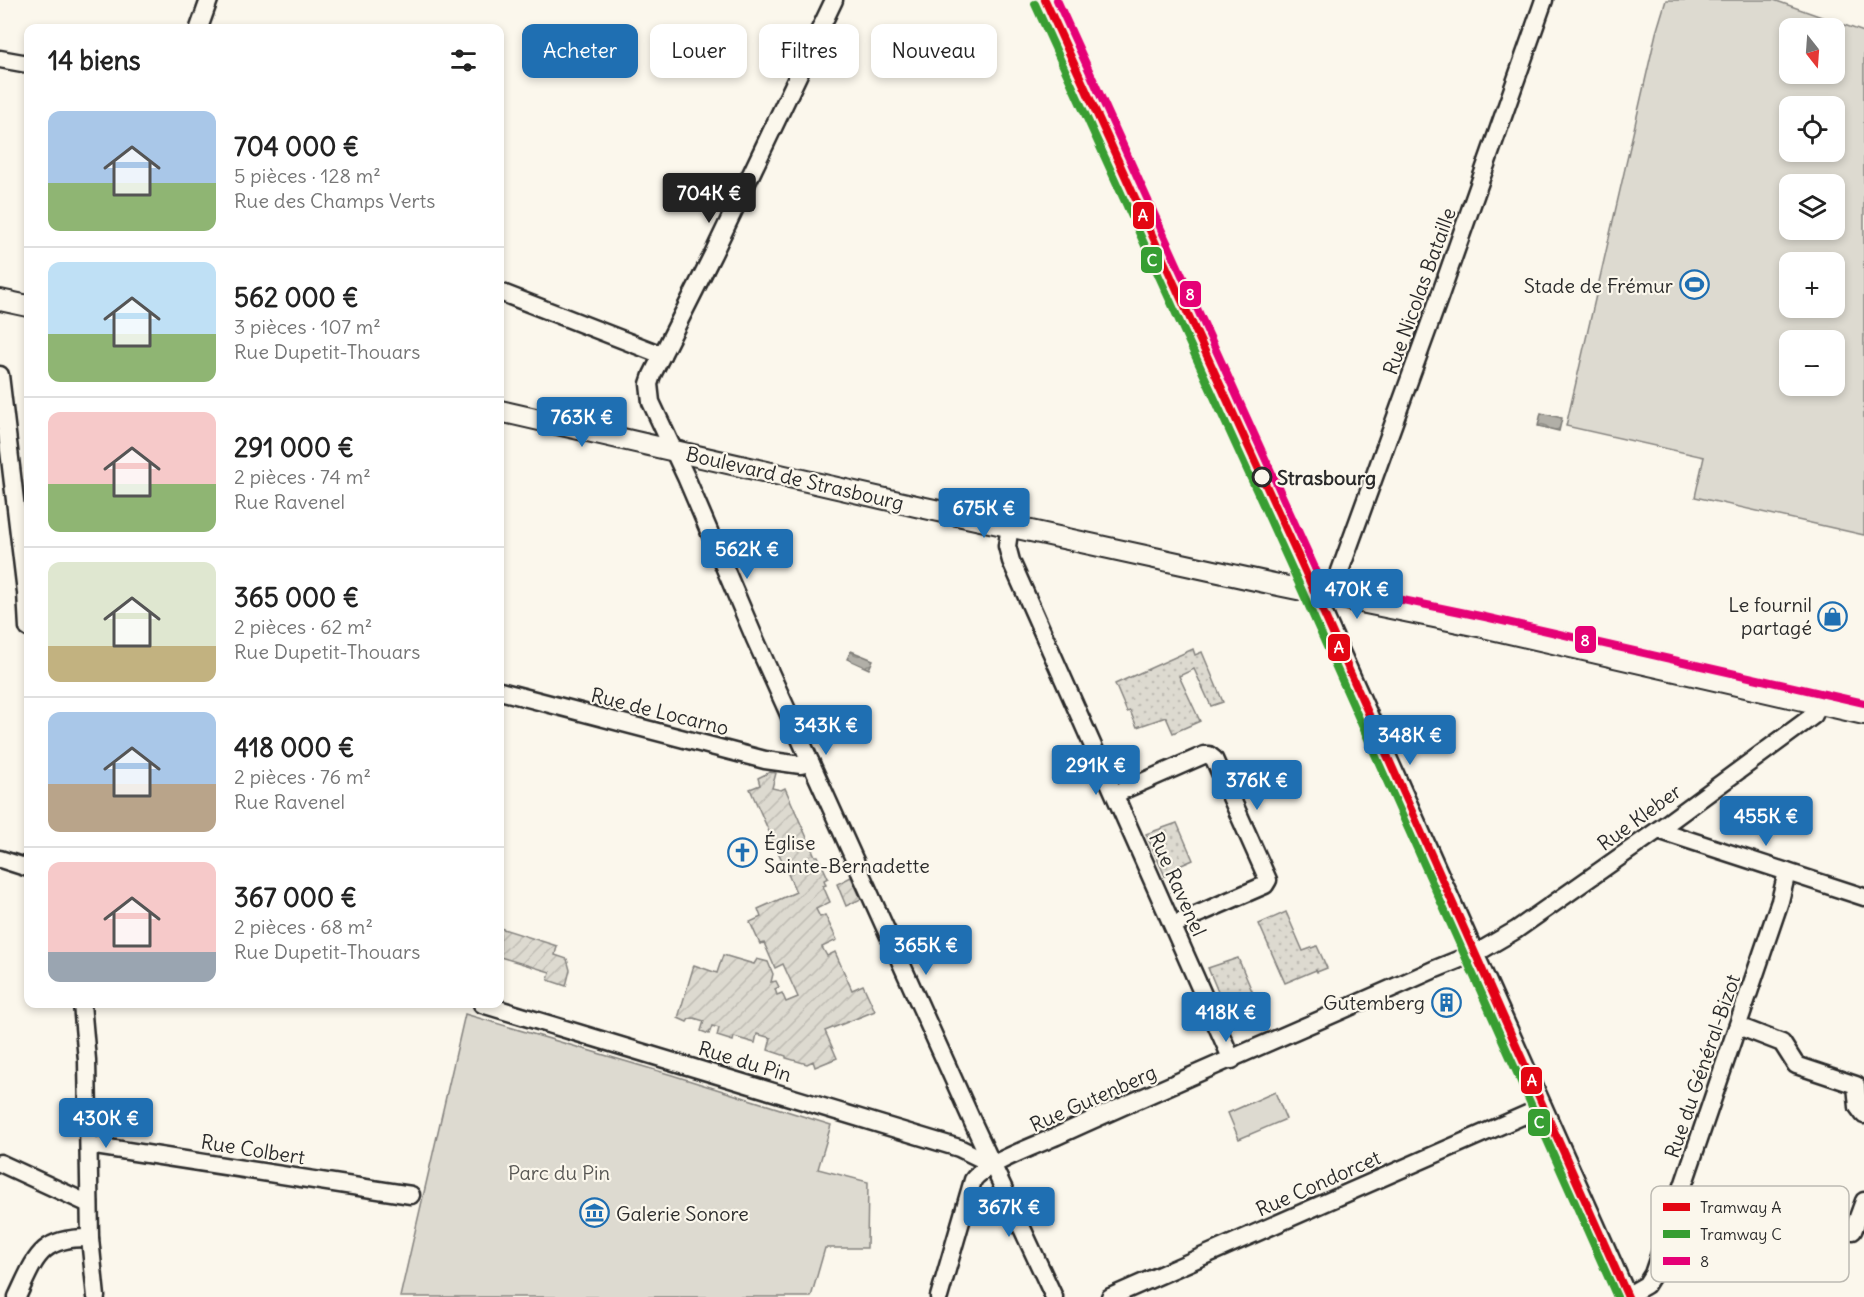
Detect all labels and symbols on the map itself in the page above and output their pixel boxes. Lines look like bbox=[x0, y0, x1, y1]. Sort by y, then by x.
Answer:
north arrow bbox=[1779, 18, 1845, 84]
pin: 704K € bbox=[660, 173, 758, 224]
line badge: A bbox=[1132, 201, 1155, 230]
street label: Rue Nicolas Bataille bbox=[1377, 204, 1461, 378]
text: A bbox=[1138, 205, 1148, 225]
line badge: C bbox=[1140, 246, 1163, 274]
text: C bbox=[1147, 250, 1158, 270]
sports icon: Stade de Frémur bbox=[1678, 269, 1710, 301]
place label: Stade de Frémur bbox=[1524, 273, 1673, 298]
line badge: 8 bbox=[1179, 280, 1202, 308]
text: 8 bbox=[1185, 284, 1195, 304]
pin: 763K € bbox=[533, 397, 631, 448]
street label: Boulevard de Strasbourg bbox=[684, 441, 906, 515]
place label: Strasbourg bbox=[1277, 465, 1376, 490]
marker: Strasbourg bbox=[1252, 467, 1272, 487]
pin: 675K € bbox=[935, 488, 1033, 539]
pin: 562K € bbox=[698, 529, 796, 580]
pin: 470K € bbox=[1308, 569, 1406, 620]
place label: Le fournil partagé bbox=[1728, 592, 1812, 640]
shop icon: Le fournil partagé bbox=[1817, 600, 1849, 632]
line badge: 8 bbox=[1574, 625, 1597, 654]
text: 8 bbox=[1580, 630, 1590, 650]
line badge: A bbox=[1327, 633, 1351, 662]
text: A bbox=[1334, 637, 1344, 657]
street label: Rue de Locarno bbox=[588, 682, 732, 740]
pin: 343K € bbox=[777, 705, 875, 756]
pin: 348K € bbox=[1361, 715, 1459, 766]
pin: 291K € bbox=[1047, 745, 1145, 796]
pin: 376K € bbox=[1208, 760, 1306, 811]
street label: Rue Kleber bbox=[1592, 778, 1686, 856]
pin: 455K € bbox=[1717, 796, 1815, 847]
street label: Rue Ravenel bbox=[1144, 828, 1212, 940]
place label: Église Sainte-Bernadette bbox=[764, 830, 930, 878]
church icon: Église Sainte-Bernadette bbox=[727, 837, 759, 869]
pin: 365K € bbox=[877, 925, 975, 976]
street label: Rue du Général-Bizot bbox=[1659, 971, 1745, 1161]
building icon: Gutemberg bbox=[1430, 986, 1462, 1018]
place label: Gutemberg bbox=[1323, 990, 1425, 1015]
pin: 418K € bbox=[1177, 992, 1275, 1043]
street label: Rue du Pin bbox=[695, 1035, 795, 1087]
street label: Rue Gutenberg bbox=[1026, 1059, 1160, 1137]
line badge: A bbox=[1520, 1066, 1543, 1095]
text: A bbox=[1527, 1070, 1537, 1090]
pin: 430K € bbox=[57, 1098, 155, 1149]
line badge: C bbox=[1527, 1108, 1551, 1137]
text: C bbox=[1534, 1112, 1545, 1132]
street label: Rue Colbert bbox=[199, 1128, 307, 1170]
street label: Rue Condorcet bbox=[1252, 1144, 1384, 1222]
park label: Parc du Pin bbox=[508, 1160, 610, 1185]
legend bbox=[1651, 1186, 1849, 1282]
pin: 367K € bbox=[960, 1187, 1058, 1238]
museum icon: Galerie Sonore bbox=[579, 1197, 611, 1229]
text: Tramway A bbox=[1700, 1197, 1782, 1217]
place label: Galerie Sonore bbox=[616, 1201, 749, 1226]
text: Tramway C bbox=[1700, 1224, 1782, 1244]
text: 8 bbox=[1700, 1251, 1709, 1271]

